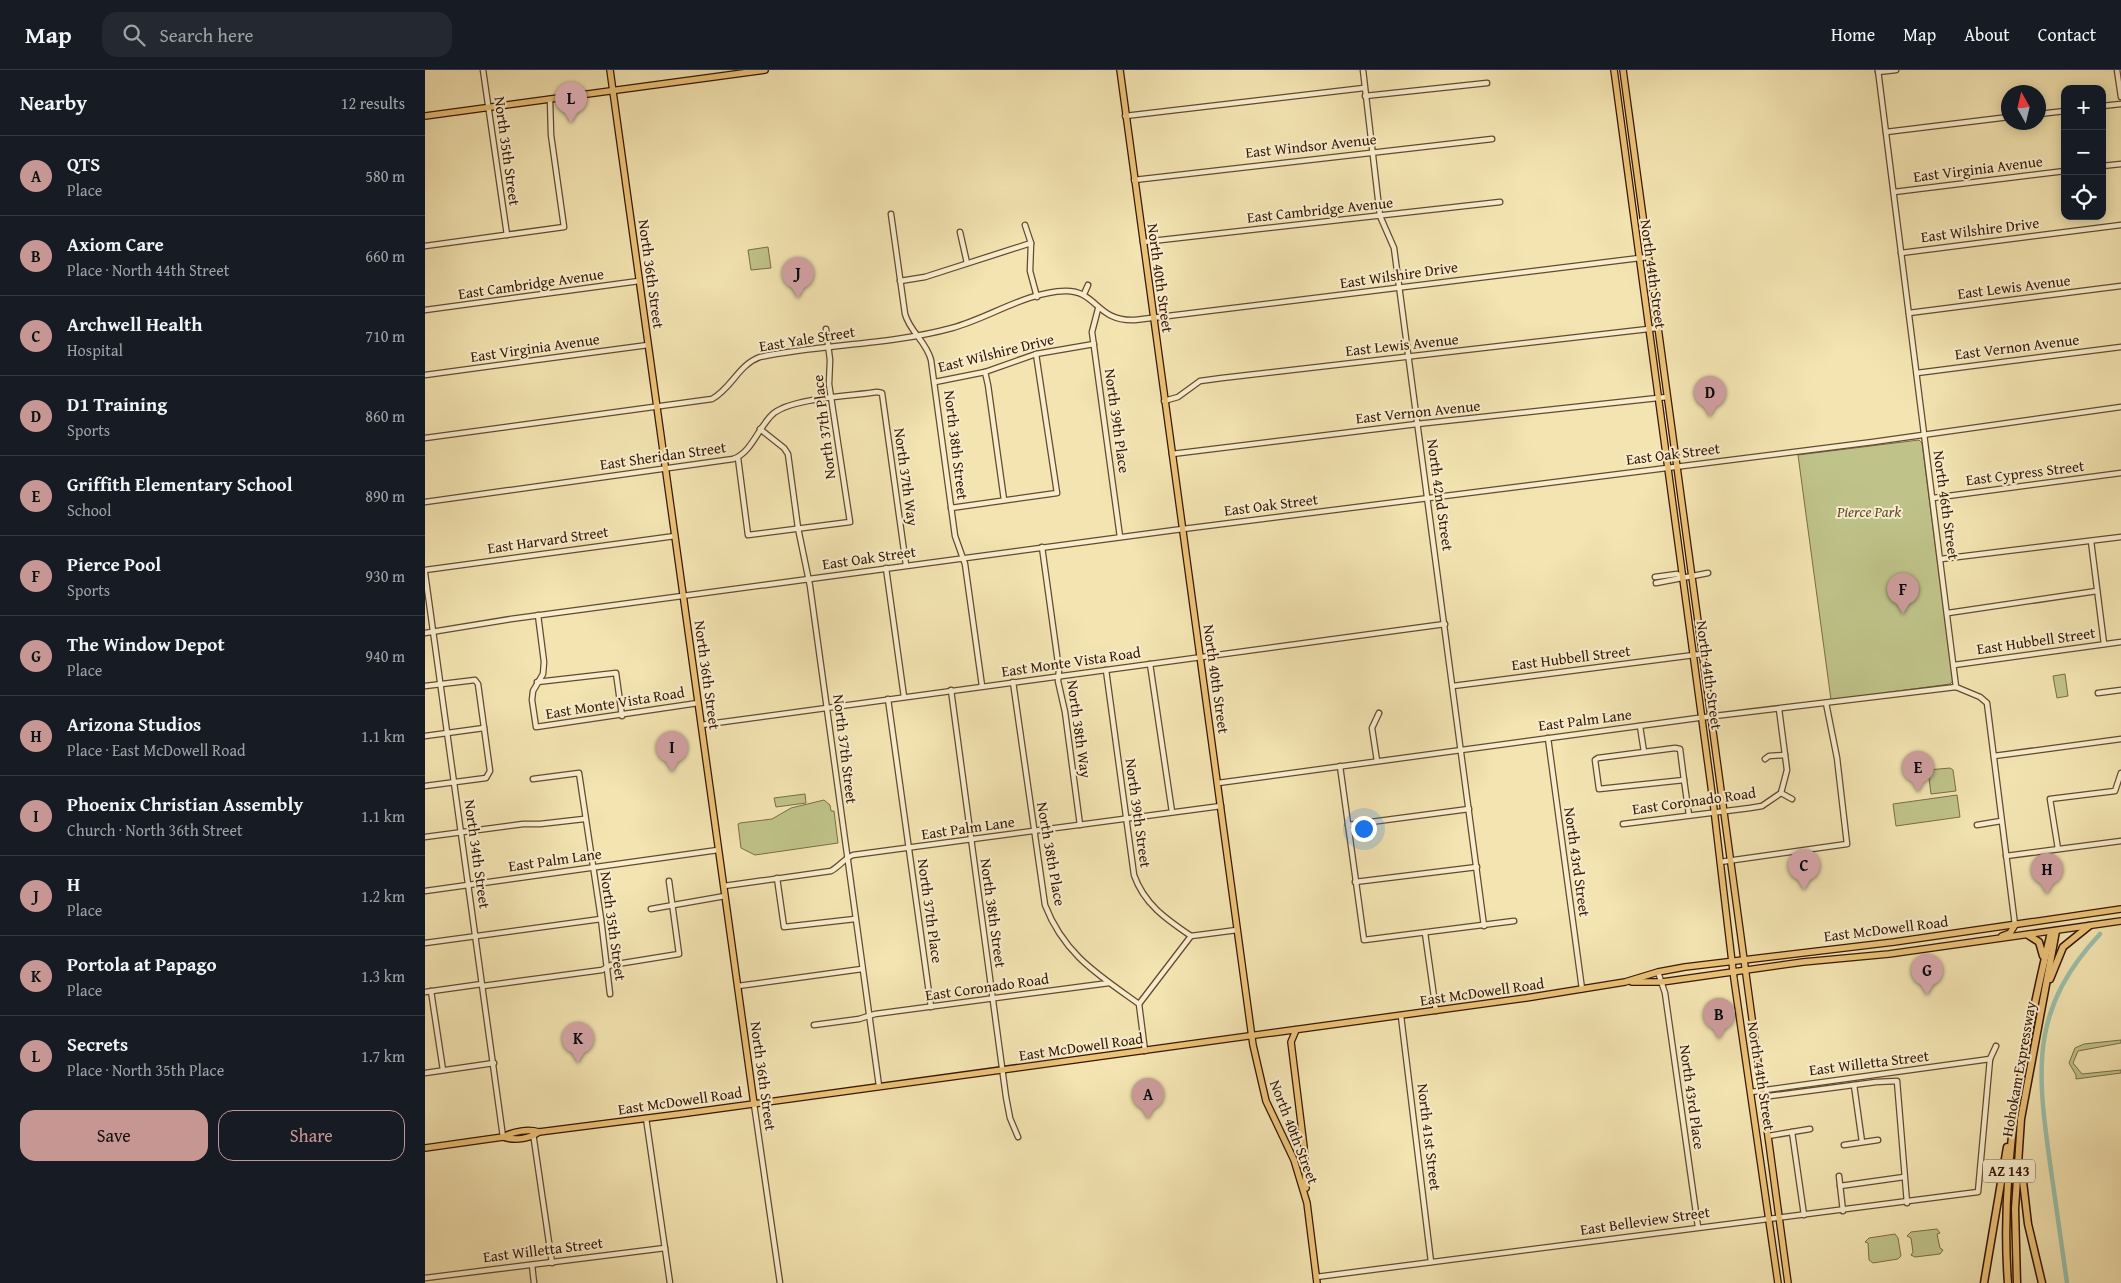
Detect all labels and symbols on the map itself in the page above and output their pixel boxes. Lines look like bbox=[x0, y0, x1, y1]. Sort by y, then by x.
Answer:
pin: L bbox=[555, 82, 587, 123]
north arrow bbox=[2001, 85, 2046, 130]
street label: North 35th Street bbox=[489, 95, 526, 208]
street label: East Windsor Avenue bbox=[1244, 128, 1378, 163]
street label: East Virginia Avenue bbox=[1912, 150, 2044, 187]
street label: East Cambridge Avenue bbox=[1246, 191, 1394, 228]
street label: East Wilshire Drive bbox=[1920, 212, 2040, 247]
street label: North 36th Street bbox=[633, 218, 670, 331]
street label: North 44th Street bbox=[1635, 218, 1672, 331]
street label: North 40th Street bbox=[1142, 222, 1179, 335]
street label: East Wilshire Drive bbox=[1339, 256, 1459, 293]
pin: J bbox=[782, 257, 814, 298]
street label: East Cambridge Avenue bbox=[457, 263, 605, 304]
street label: East Lewis Avenue bbox=[1956, 269, 2072, 304]
street label: East Yale Street bbox=[757, 320, 857, 356]
street label: East Virginia Avenue bbox=[469, 328, 601, 367]
street label: East Wilshire Drive bbox=[936, 328, 1056, 377]
street label: East Lewis Avenue bbox=[1344, 328, 1460, 361]
street label: East Vernon Avenue bbox=[1953, 328, 2080, 365]
street label: North 39th Place bbox=[1100, 367, 1135, 474]
street label: North 37th Place bbox=[807, 374, 840, 481]
pin: D bbox=[1694, 376, 1726, 417]
street label: North 38th Street bbox=[939, 389, 974, 502]
street label: East Vernon Avenue bbox=[1355, 395, 1481, 428]
street label: North 37th Way bbox=[889, 427, 924, 528]
street label: East Sheridan Street bbox=[598, 436, 728, 475]
street label: East Oak Street bbox=[1625, 437, 1722, 470]
street label: North 42nd Street bbox=[1422, 438, 1459, 553]
street label: North 46th Street bbox=[1928, 449, 1965, 562]
street label: East Cypress Street bbox=[1965, 455, 2086, 490]
street label: East Oak Street bbox=[1223, 488, 1320, 521]
park label: Pierce Park bbox=[1836, 501, 1901, 522]
street label: East Harvard Street bbox=[486, 521, 610, 558]
street label: East Oak Street bbox=[821, 540, 918, 574]
pin: F bbox=[1887, 573, 1919, 614]
street label: North 36th Street bbox=[689, 619, 726, 732]
street label: North 44th Street bbox=[1691, 619, 1728, 732]
street label: East Hubbell Street bbox=[1975, 622, 2097, 659]
street label: North 40th Street bbox=[1198, 623, 1235, 736]
street label: East Hubbell Street bbox=[1510, 640, 1632, 675]
street label: East Monte Vista Road bbox=[1000, 641, 1142, 682]
street label: North 38th Way bbox=[1062, 679, 1097, 780]
street label: East Monte Vista Road bbox=[544, 681, 686, 724]
street label: North 37th Street bbox=[828, 693, 863, 806]
street label: East Palm Lane bbox=[1537, 703, 1633, 736]
pin: I bbox=[656, 731, 688, 772]
pin: E bbox=[1902, 751, 1934, 792]
street label: North 39th Street bbox=[1120, 757, 1157, 870]
street label: East Coronado Road bbox=[1631, 781, 1757, 820]
street label: North 34th Street bbox=[459, 798, 496, 911]
street label: North 38th Place bbox=[1032, 800, 1071, 908]
street label: North 43rd Street bbox=[1559, 806, 1596, 919]
street label: East Palm Lane bbox=[920, 811, 1016, 844]
your location bbox=[1351, 816, 1377, 842]
street label: East Palm Lane bbox=[507, 843, 603, 876]
pin: C bbox=[1788, 849, 1820, 890]
pin: H bbox=[2031, 853, 2063, 894]
street label: North 37th Place bbox=[913, 857, 948, 964]
street label: North 38th Street bbox=[975, 857, 1012, 970]
street label: North 35th Street bbox=[595, 870, 632, 983]
street label: East McDowell Road bbox=[1823, 910, 1949, 947]
pin: G bbox=[1911, 954, 1943, 995]
street label: East Coronado Road bbox=[924, 967, 1050, 1006]
street label: East McDowell Road bbox=[1418, 972, 1545, 1011]
pin: B bbox=[1703, 998, 1735, 1039]
street label: Hohokam Expressway bbox=[1996, 999, 2041, 1138]
street label: North 36th Street bbox=[745, 1020, 782, 1133]
street label: North 44th Street bbox=[1743, 1020, 1781, 1133]
pin: K bbox=[562, 1022, 594, 1063]
street label: East McDowell Road bbox=[1017, 1027, 1144, 1066]
street label: North 43rd Place bbox=[1675, 1043, 1710, 1151]
street label: East Willetta Street bbox=[1808, 1045, 1931, 1080]
street label: North 40th Street bbox=[1265, 1077, 1324, 1188]
pin: A bbox=[1132, 1078, 1164, 1119]
street label: East McDowell Road bbox=[616, 1081, 743, 1120]
street label: North 41st Street bbox=[1413, 1082, 1447, 1192]
road number: AZ 143 bbox=[1983, 1160, 2035, 1182]
street label: East Belleview Street bbox=[1579, 1201, 1712, 1240]
street label: East Willetta Street bbox=[482, 1232, 605, 1267]

